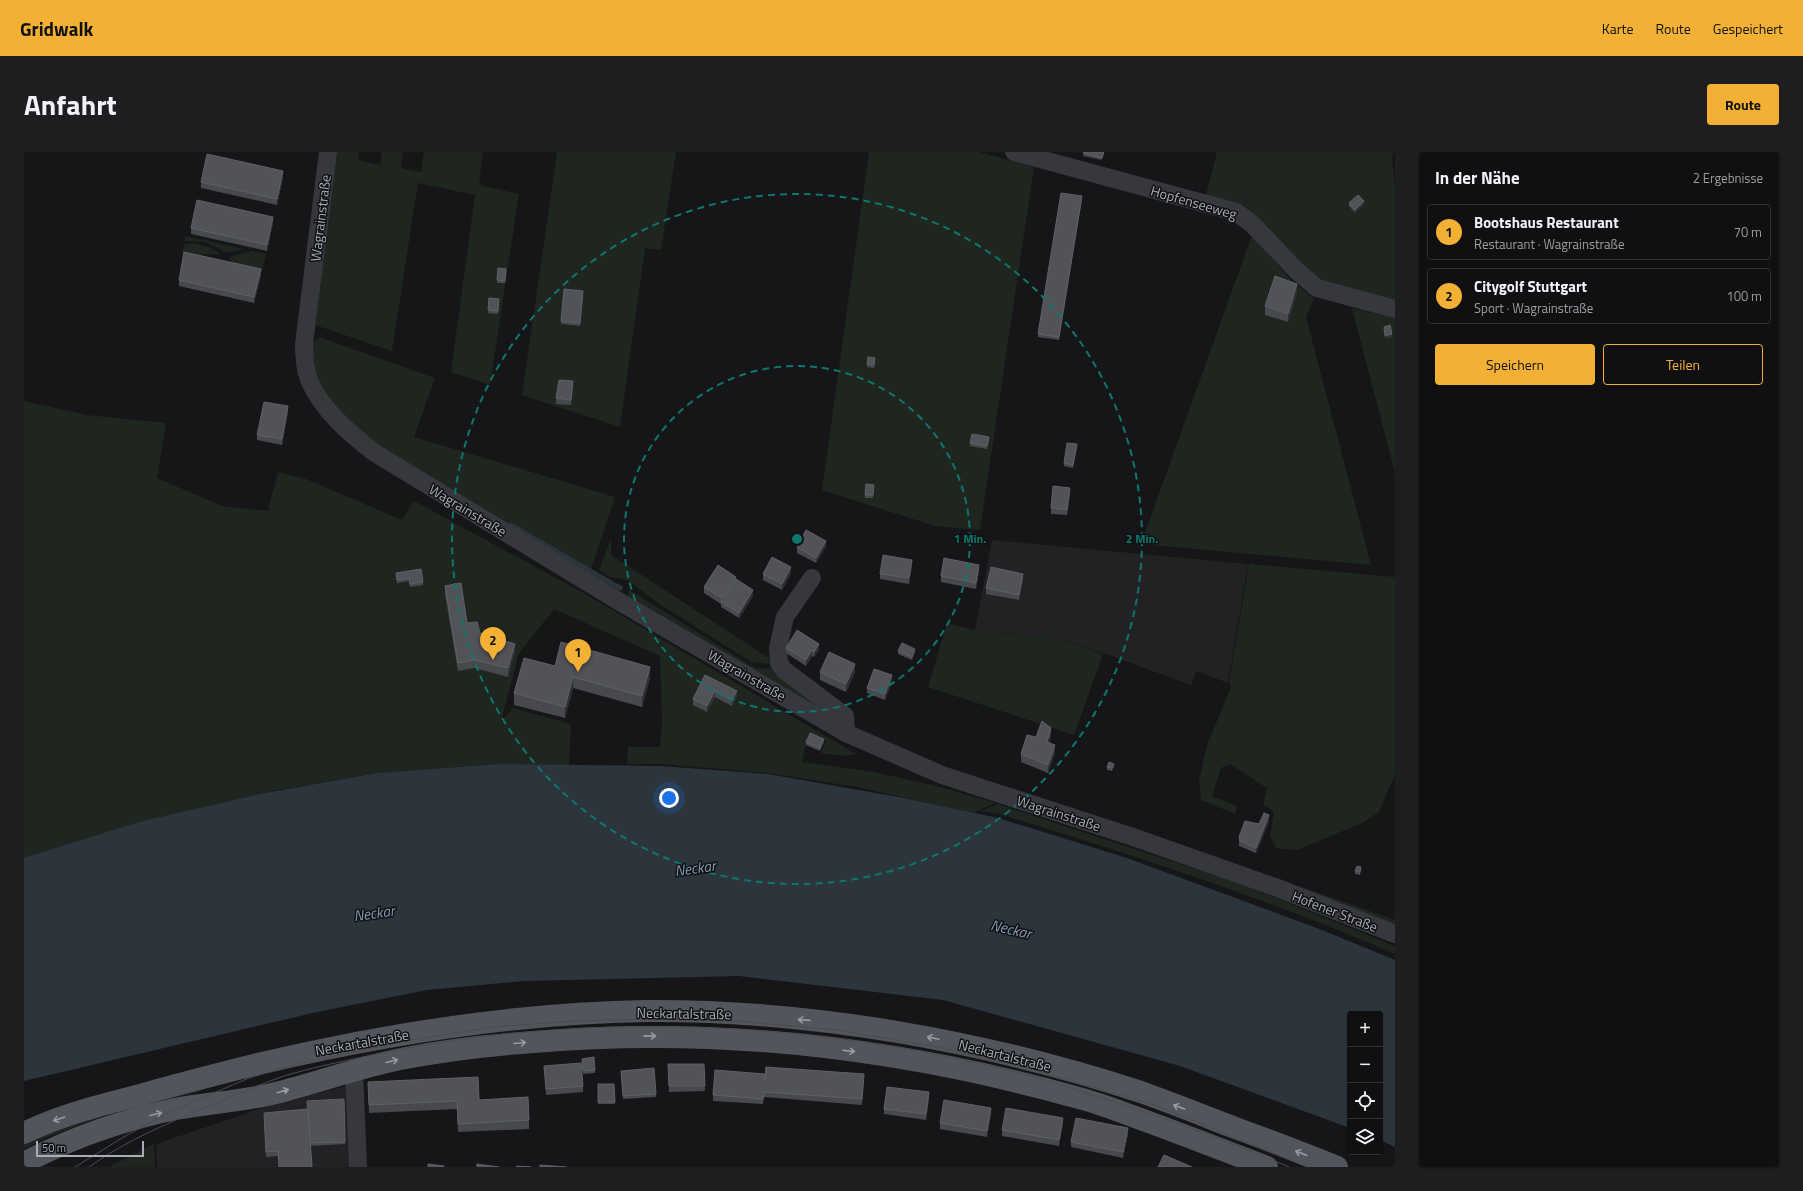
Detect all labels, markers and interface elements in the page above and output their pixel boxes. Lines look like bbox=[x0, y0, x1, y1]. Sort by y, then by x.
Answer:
text: Gridwalk bbox=[20, 14, 93, 43]
text: Karte bbox=[1602, 18, 1634, 39]
text: Route bbox=[1656, 18, 1691, 39]
text: Gespeichert bbox=[1713, 18, 1783, 39]
text: Anfahrt bbox=[24, 83, 117, 126]
button: Route bbox=[1707, 84, 1779, 125]
text: In der Nähe bbox=[1435, 165, 1520, 191]
text: 2 Ergebnisse bbox=[1693, 168, 1763, 188]
street label: Wagrainstraße bbox=[304, 173, 336, 263]
street label: Hopfenseeweg bbox=[1148, 180, 1240, 224]
text: Bootshaus Restaurant bbox=[1474, 211, 1619, 234]
text: 1 bbox=[1445, 222, 1453, 242]
text: 70 m bbox=[1734, 222, 1762, 242]
text: Restaurant · Wagrainstraße bbox=[1474, 234, 1625, 254]
text: Citygolf Stuttgart bbox=[1474, 275, 1587, 298]
text: 2 bbox=[1445, 286, 1453, 306]
text: 100 m bbox=[1726, 286, 1762, 306]
text: Sport · Wagrainstraße bbox=[1474, 298, 1593, 318]
button: Speichern bbox=[1435, 344, 1595, 385]
button: Teilen bbox=[1603, 344, 1763, 385]
street label: Wagrainstraße bbox=[425, 479, 511, 541]
text: 1 Min. bbox=[954, 529, 986, 548]
text: 2 Min. bbox=[1126, 529, 1158, 548]
centre of rings bbox=[790, 532, 804, 546]
pin: 2 bbox=[480, 627, 506, 660]
pin: 1 bbox=[565, 639, 591, 672]
street label: Wagrainstraße bbox=[704, 644, 790, 706]
your location bbox=[659, 788, 679, 808]
street label: Wagrainstraße bbox=[1014, 790, 1104, 836]
water label: Neckar bbox=[673, 853, 719, 882]
street label: Hofener Straße bbox=[1289, 885, 1381, 937]
water label: Neckar bbox=[352, 898, 398, 927]
water label: Neckar bbox=[988, 913, 1036, 945]
street label: Neckartalstraße bbox=[637, 1002, 731, 1024]
map controls bbox=[1347, 1011, 1383, 1155]
button: + bbox=[1347, 1011, 1383, 1047]
one-way arrow bbox=[798, 1016, 811, 1023]
street label: Neckartalstraße bbox=[314, 1023, 410, 1061]
one-way arrow bbox=[643, 1032, 656, 1040]
street label: Neckartalstraße bbox=[957, 1033, 1053, 1077]
one-way arrow bbox=[927, 1034, 940, 1042]
one-way arrow bbox=[513, 1039, 526, 1047]
one-way arrow bbox=[843, 1047, 856, 1055]
button: − bbox=[1347, 1047, 1383, 1083]
one-way arrow bbox=[385, 1057, 398, 1065]
button: locate bbox=[1347, 1083, 1383, 1119]
one-way arrow bbox=[277, 1087, 290, 1094]
one-way arrow bbox=[1174, 1102, 1186, 1110]
one-way arrow bbox=[149, 1110, 162, 1118]
one-way arrow bbox=[52, 1116, 65, 1123]
button: layers bbox=[1347, 1119, 1383, 1155]
scale bar bbox=[36, 1139, 144, 1158]
text: 50 m bbox=[42, 1140, 66, 1156]
one-way arrow bbox=[1295, 1148, 1307, 1156]

